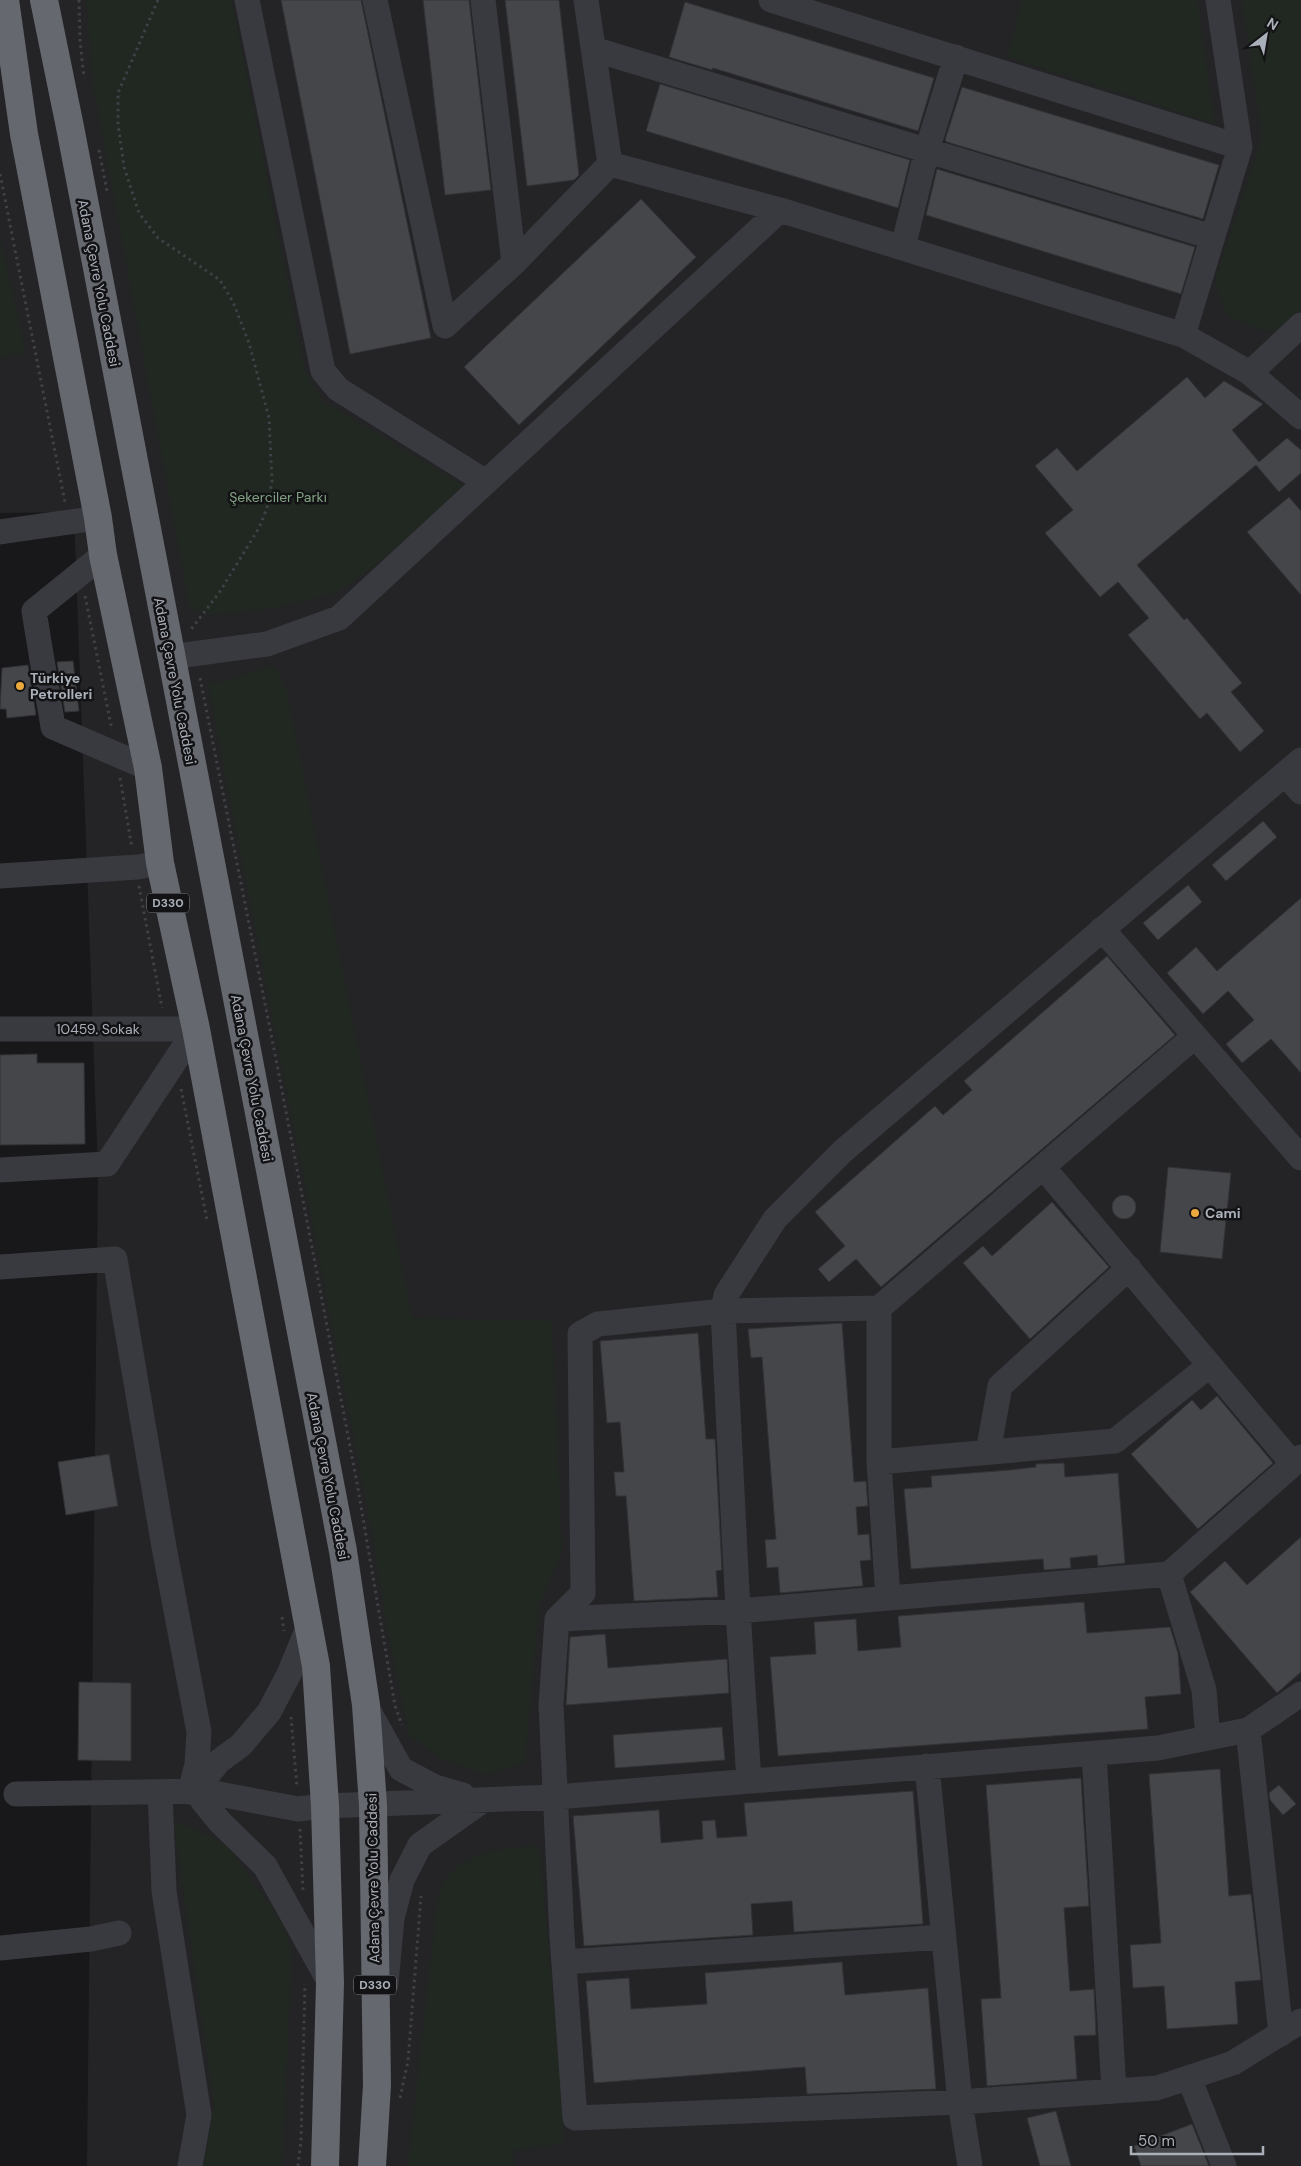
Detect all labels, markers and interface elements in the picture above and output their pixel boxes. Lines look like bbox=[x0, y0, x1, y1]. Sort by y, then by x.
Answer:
north arrow bbox=[1241, 10, 1291, 60]
text: N bbox=[1264, 14, 1282, 34]
street label: Adana Çevre Yolu Caddesi bbox=[74, 198, 124, 368]
park label: Şekerciler Parkı bbox=[229, 488, 327, 506]
street label: Adana Çevre Yolu Caddesi bbox=[150, 596, 200, 766]
place label: Türkiye Petrolleri bbox=[30, 669, 92, 703]
marker: Türkiye Petrolleri bbox=[14, 680, 26, 692]
road number: D330 bbox=[147, 894, 189, 912]
street label: Adana Çevre Yolu Caddesi bbox=[227, 993, 277, 1163]
street label: 10459. Sokak bbox=[56, 1020, 140, 1038]
place label: Cami bbox=[1205, 1204, 1241, 1222]
marker: Cami bbox=[1189, 1207, 1201, 1219]
street label: Adana Çevre Yolu Caddesi bbox=[303, 1391, 353, 1561]
street label: Adana Çevre Yolu Caddesi bbox=[363, 1793, 383, 1963]
road number: D330 bbox=[354, 1976, 396, 1994]
scale bar bbox=[1131, 2124, 1264, 2156]
text: 50 m bbox=[1138, 2131, 1175, 2151]

